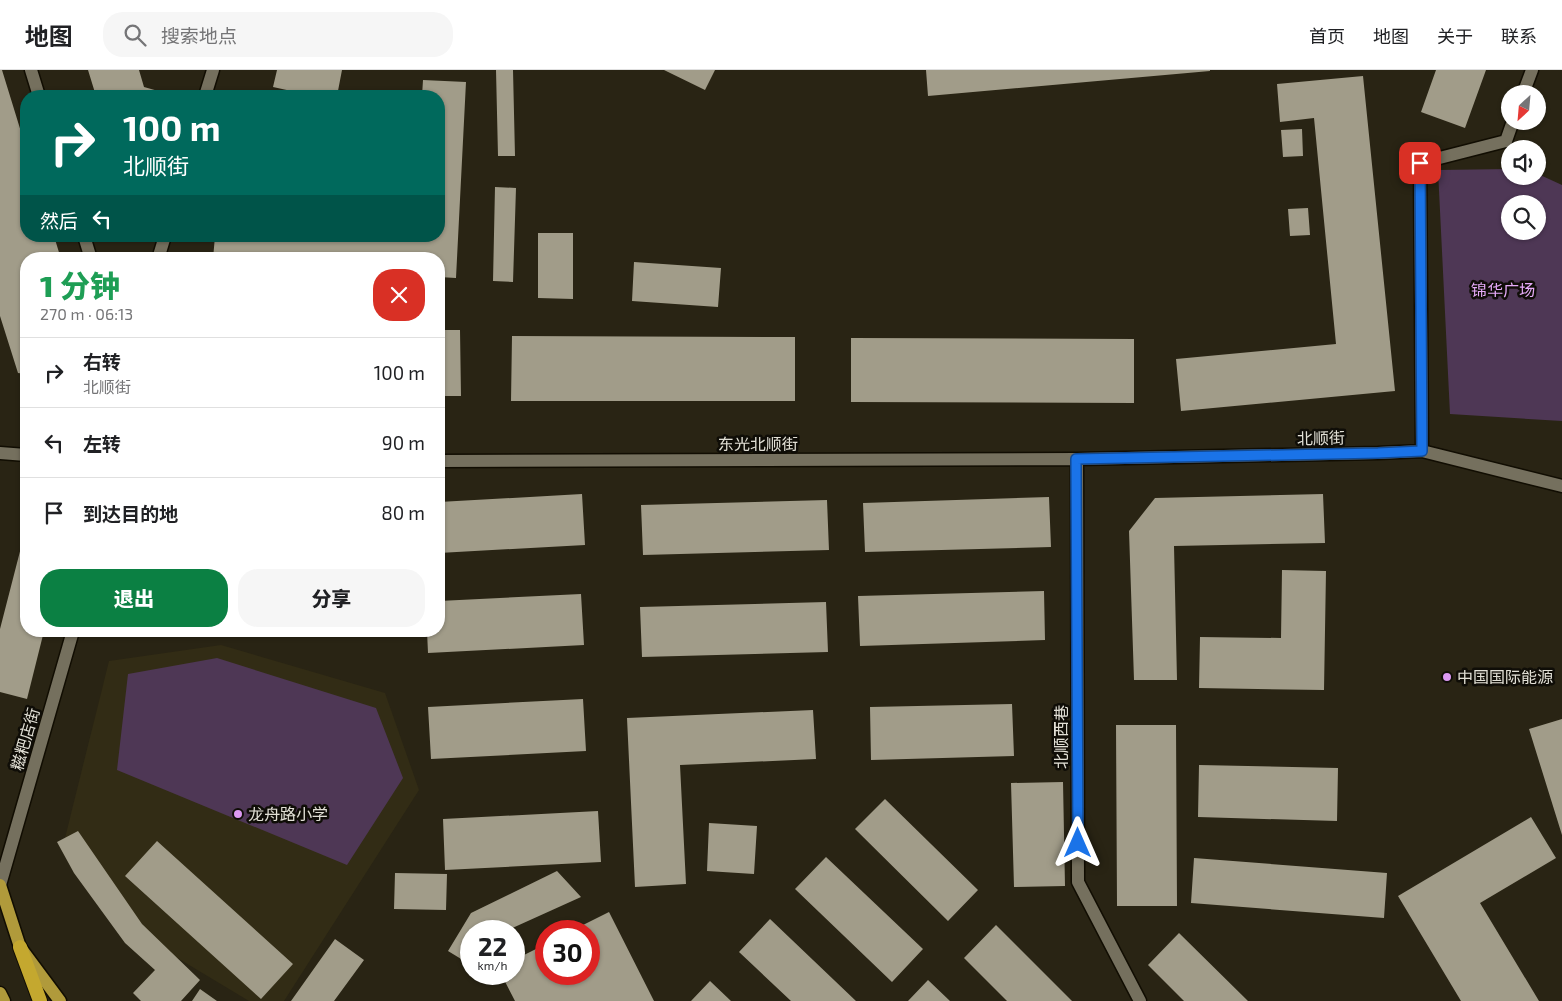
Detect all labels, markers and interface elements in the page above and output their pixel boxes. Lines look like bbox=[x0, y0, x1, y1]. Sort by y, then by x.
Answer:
search box bbox=[103, 12, 453, 57]
text: 地图 bbox=[25, 21, 73, 50]
icon: search bbox=[121, 21, 149, 49]
text: 搜索地点 bbox=[161, 24, 237, 47]
text: 首页 bbox=[1309, 25, 1345, 47]
text: 地图 bbox=[1373, 25, 1409, 47]
text: 关于 bbox=[1437, 25, 1473, 47]
text: 联系 bbox=[1501, 25, 1537, 47]
north arrow bbox=[1501, 85, 1546, 130]
map controls bbox=[1501, 85, 1546, 240]
text: 100 m bbox=[123, 106, 221, 148]
icon: right bbox=[40, 110, 105, 175]
button: sound bbox=[1501, 140, 1546, 185]
pin bbox=[1399, 142, 1441, 184]
icon: arrive bbox=[1406, 149, 1434, 177]
text: 北顺街 bbox=[123, 152, 189, 178]
button: search bbox=[1501, 195, 1546, 240]
icon: left bbox=[88, 205, 116, 233]
text: 然后 bbox=[40, 209, 78, 232]
text: 1 分钟 bbox=[40, 267, 120, 303]
button: close bbox=[373, 269, 425, 321]
park label: 锦华广场 bbox=[1471, 280, 1535, 299]
text: 270 m · 06:13 bbox=[40, 304, 133, 323]
text: 右转 bbox=[83, 350, 121, 373]
icon: right bbox=[40, 359, 68, 387]
text: 100 m bbox=[374, 361, 425, 384]
text: 北顺街 bbox=[83, 377, 131, 396]
street label: 北顺街 bbox=[1297, 428, 1345, 447]
icon: left bbox=[40, 429, 68, 457]
text: 90 m bbox=[382, 431, 425, 454]
text: 左转 bbox=[83, 432, 121, 455]
street label: 东光北顺街 bbox=[718, 434, 798, 453]
icon: arrive bbox=[40, 499, 68, 527]
text: 80 m bbox=[381, 501, 425, 524]
text: 到达目的地 bbox=[83, 502, 178, 525]
button: 退出 bbox=[40, 569, 228, 627]
button: 分享 bbox=[238, 569, 425, 627]
place label: 中国国际能源 bbox=[1457, 667, 1553, 686]
marker: 中国国际能源 bbox=[1441, 671, 1453, 683]
street label: 糍粑店街 bbox=[7, 705, 42, 772]
street label: 北顺西巷 bbox=[1051, 705, 1070, 769]
place label: 龙舟路小学 bbox=[248, 804, 328, 823]
marker: 龙舟路小学 bbox=[232, 808, 244, 820]
position arrow bbox=[1051, 816, 1103, 868]
speed limit sign: 30 bbox=[535, 920, 600, 985]
text: 22 bbox=[478, 931, 507, 961]
text: km/h bbox=[478, 958, 507, 972]

